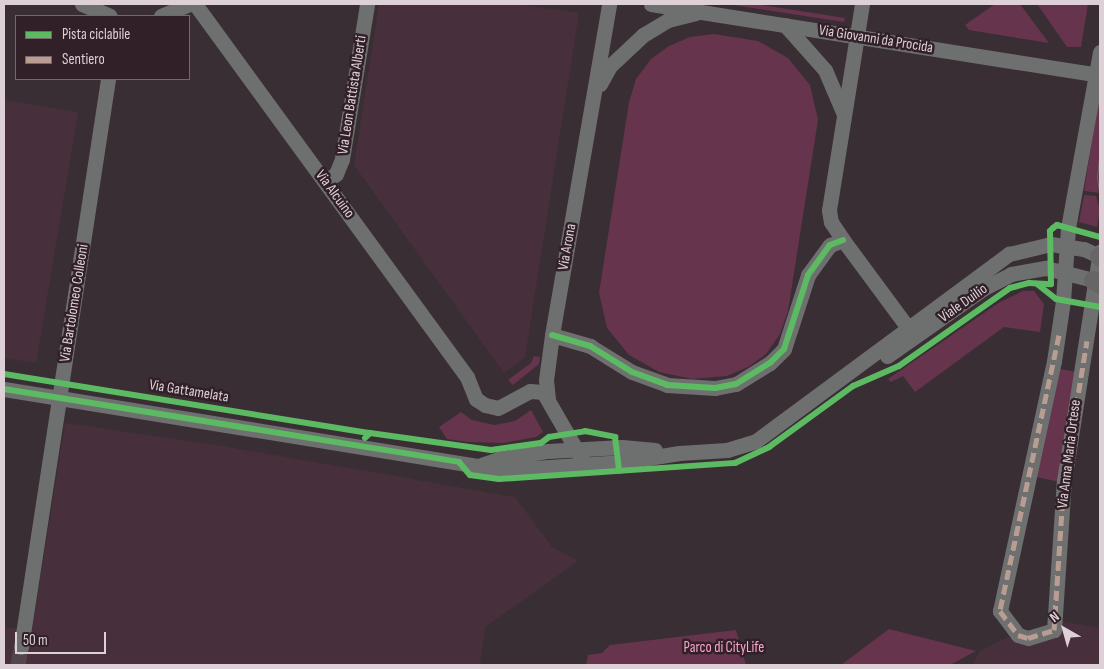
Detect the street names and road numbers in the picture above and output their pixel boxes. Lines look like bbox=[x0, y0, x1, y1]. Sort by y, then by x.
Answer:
street label: Via Giovanni da Procida bbox=[818, 21, 934, 57]
street label: Via Leon Battista Alberti bbox=[334, 34, 370, 156]
street label: Via Alcuino bbox=[312, 167, 358, 221]
street label: Via Arona bbox=[554, 222, 580, 272]
street label: Via Bartolomeo Colleoni bbox=[56, 243, 92, 363]
street label: Viale Duilio bbox=[935, 280, 991, 326]
street label: Via Gattamelata bbox=[148, 376, 230, 406]
street label: Via Anna Maria Ortese bbox=[1053, 399, 1085, 509]

